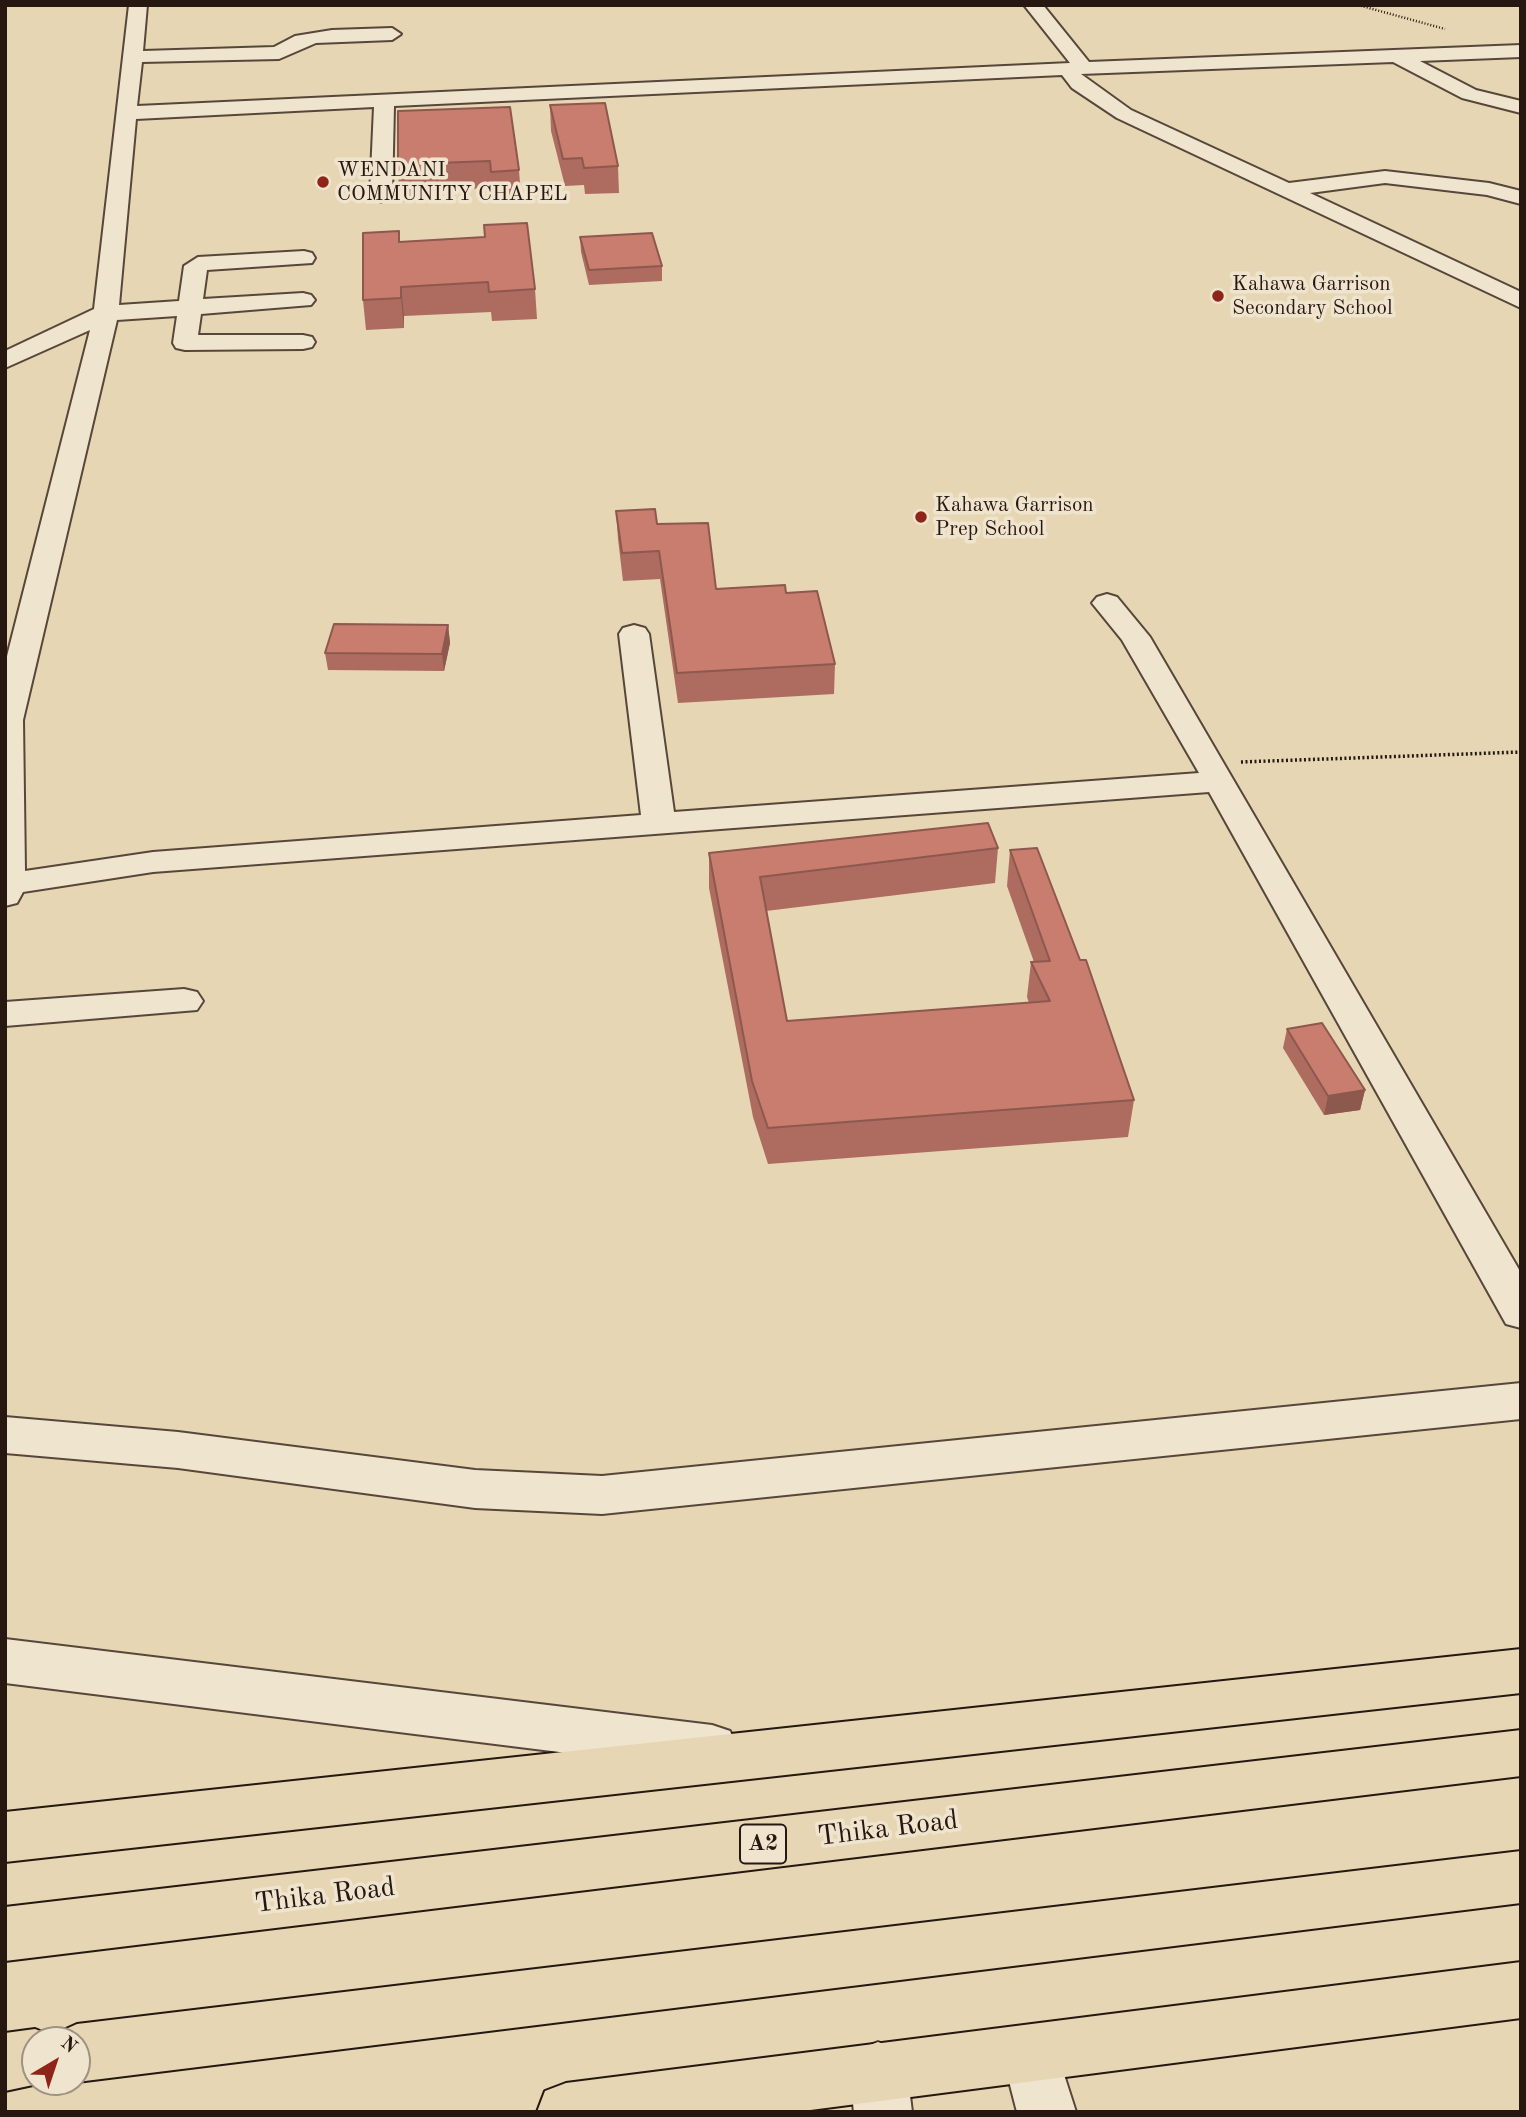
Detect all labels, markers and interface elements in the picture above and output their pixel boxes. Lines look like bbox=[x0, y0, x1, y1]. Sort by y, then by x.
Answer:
place label: WENDANI COMMUNITY CHAPEL bbox=[337, 157, 567, 207]
marker: WENDANI COMMUNITY CHAPEL bbox=[315, 174, 331, 190]
place label: Kahawa Garrison Secondary School bbox=[1232, 271, 1393, 321]
marker: Kahawa Garrison Secondary School bbox=[1210, 288, 1226, 304]
place label: Kahawa Garrison Prep School bbox=[935, 492, 1094, 542]
marker: Kahawa Garrison Prep School bbox=[913, 509, 929, 525]
street label: Thika Road bbox=[816, 1804, 960, 1854]
road number: A2 bbox=[740, 1825, 786, 1864]
street label: Thika Road bbox=[253, 1871, 397, 1921]
north arrow bbox=[21, 2026, 91, 2096]
text: N bbox=[57, 2034, 80, 2058]

